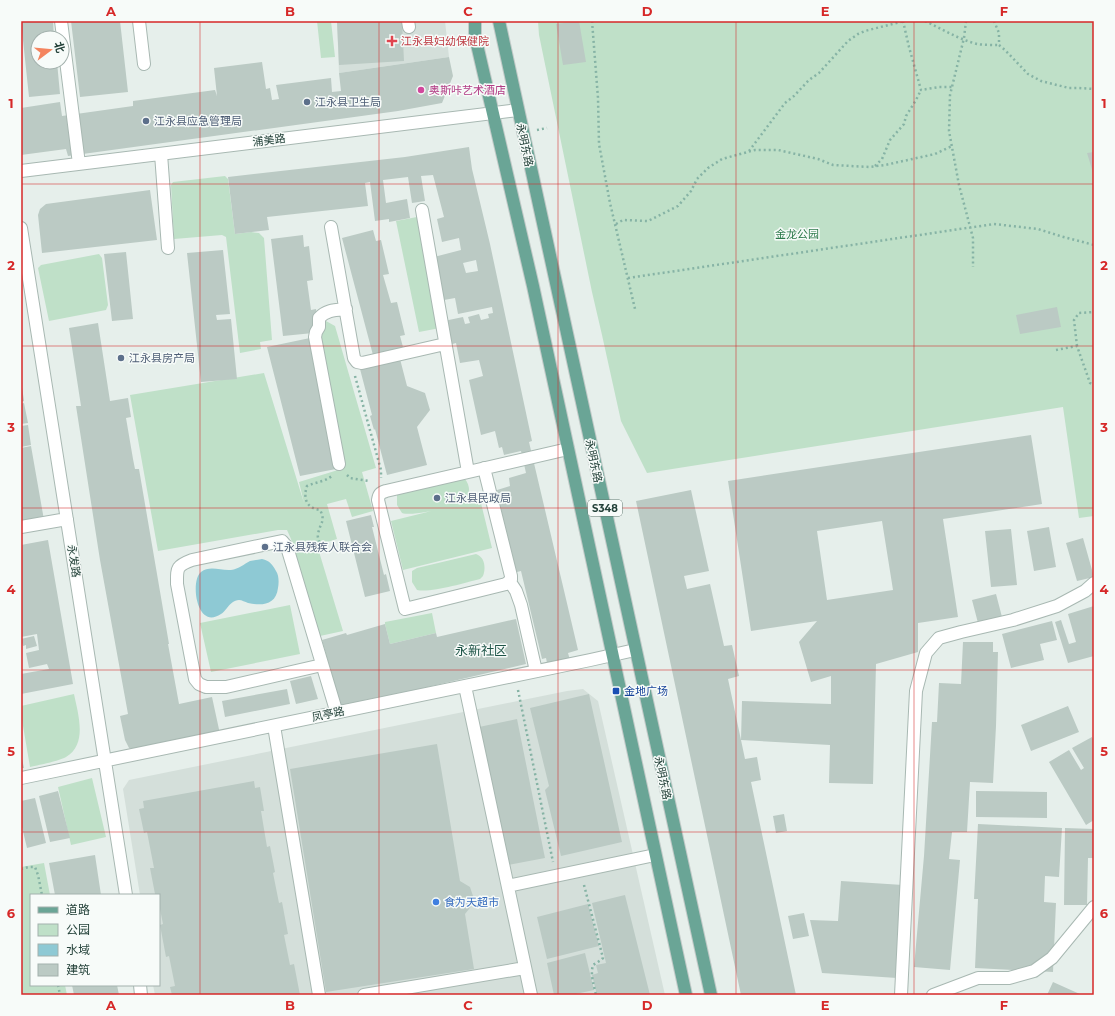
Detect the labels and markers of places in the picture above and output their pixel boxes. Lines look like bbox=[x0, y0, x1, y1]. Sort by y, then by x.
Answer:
place label: 江永县妇幼保健院 bbox=[401, 34, 489, 48]
marker: 江永县妇幼保健院 bbox=[386, 35, 398, 47]
place label: 奥斯咔艺术酒店 bbox=[429, 83, 506, 97]
marker: 奥斯咔艺术酒店 bbox=[416, 85, 426, 95]
place label: 江永县卫生局 bbox=[315, 95, 381, 109]
marker: 江永县卫生局 bbox=[302, 97, 312, 107]
place label: 江永县应急管理局 bbox=[154, 114, 242, 128]
marker: 江永县应急管理局 bbox=[141, 116, 151, 126]
place label: 江永县房产局 bbox=[129, 351, 195, 365]
marker: 江永县房产局 bbox=[116, 353, 126, 363]
place label: 江永县民政局 bbox=[445, 491, 511, 505]
marker: 江永县民政局 bbox=[432, 493, 442, 503]
place label: 江永县残疾人联合会 bbox=[273, 540, 372, 554]
marker: 江永县残疾人联合会 bbox=[260, 542, 270, 552]
place label: 金地广场 bbox=[624, 684, 668, 698]
marker: 金地广场 bbox=[611, 686, 621, 696]
place label: 食为天超市 bbox=[444, 895, 499, 909]
marker: 食为天超市 bbox=[431, 897, 441, 907]

